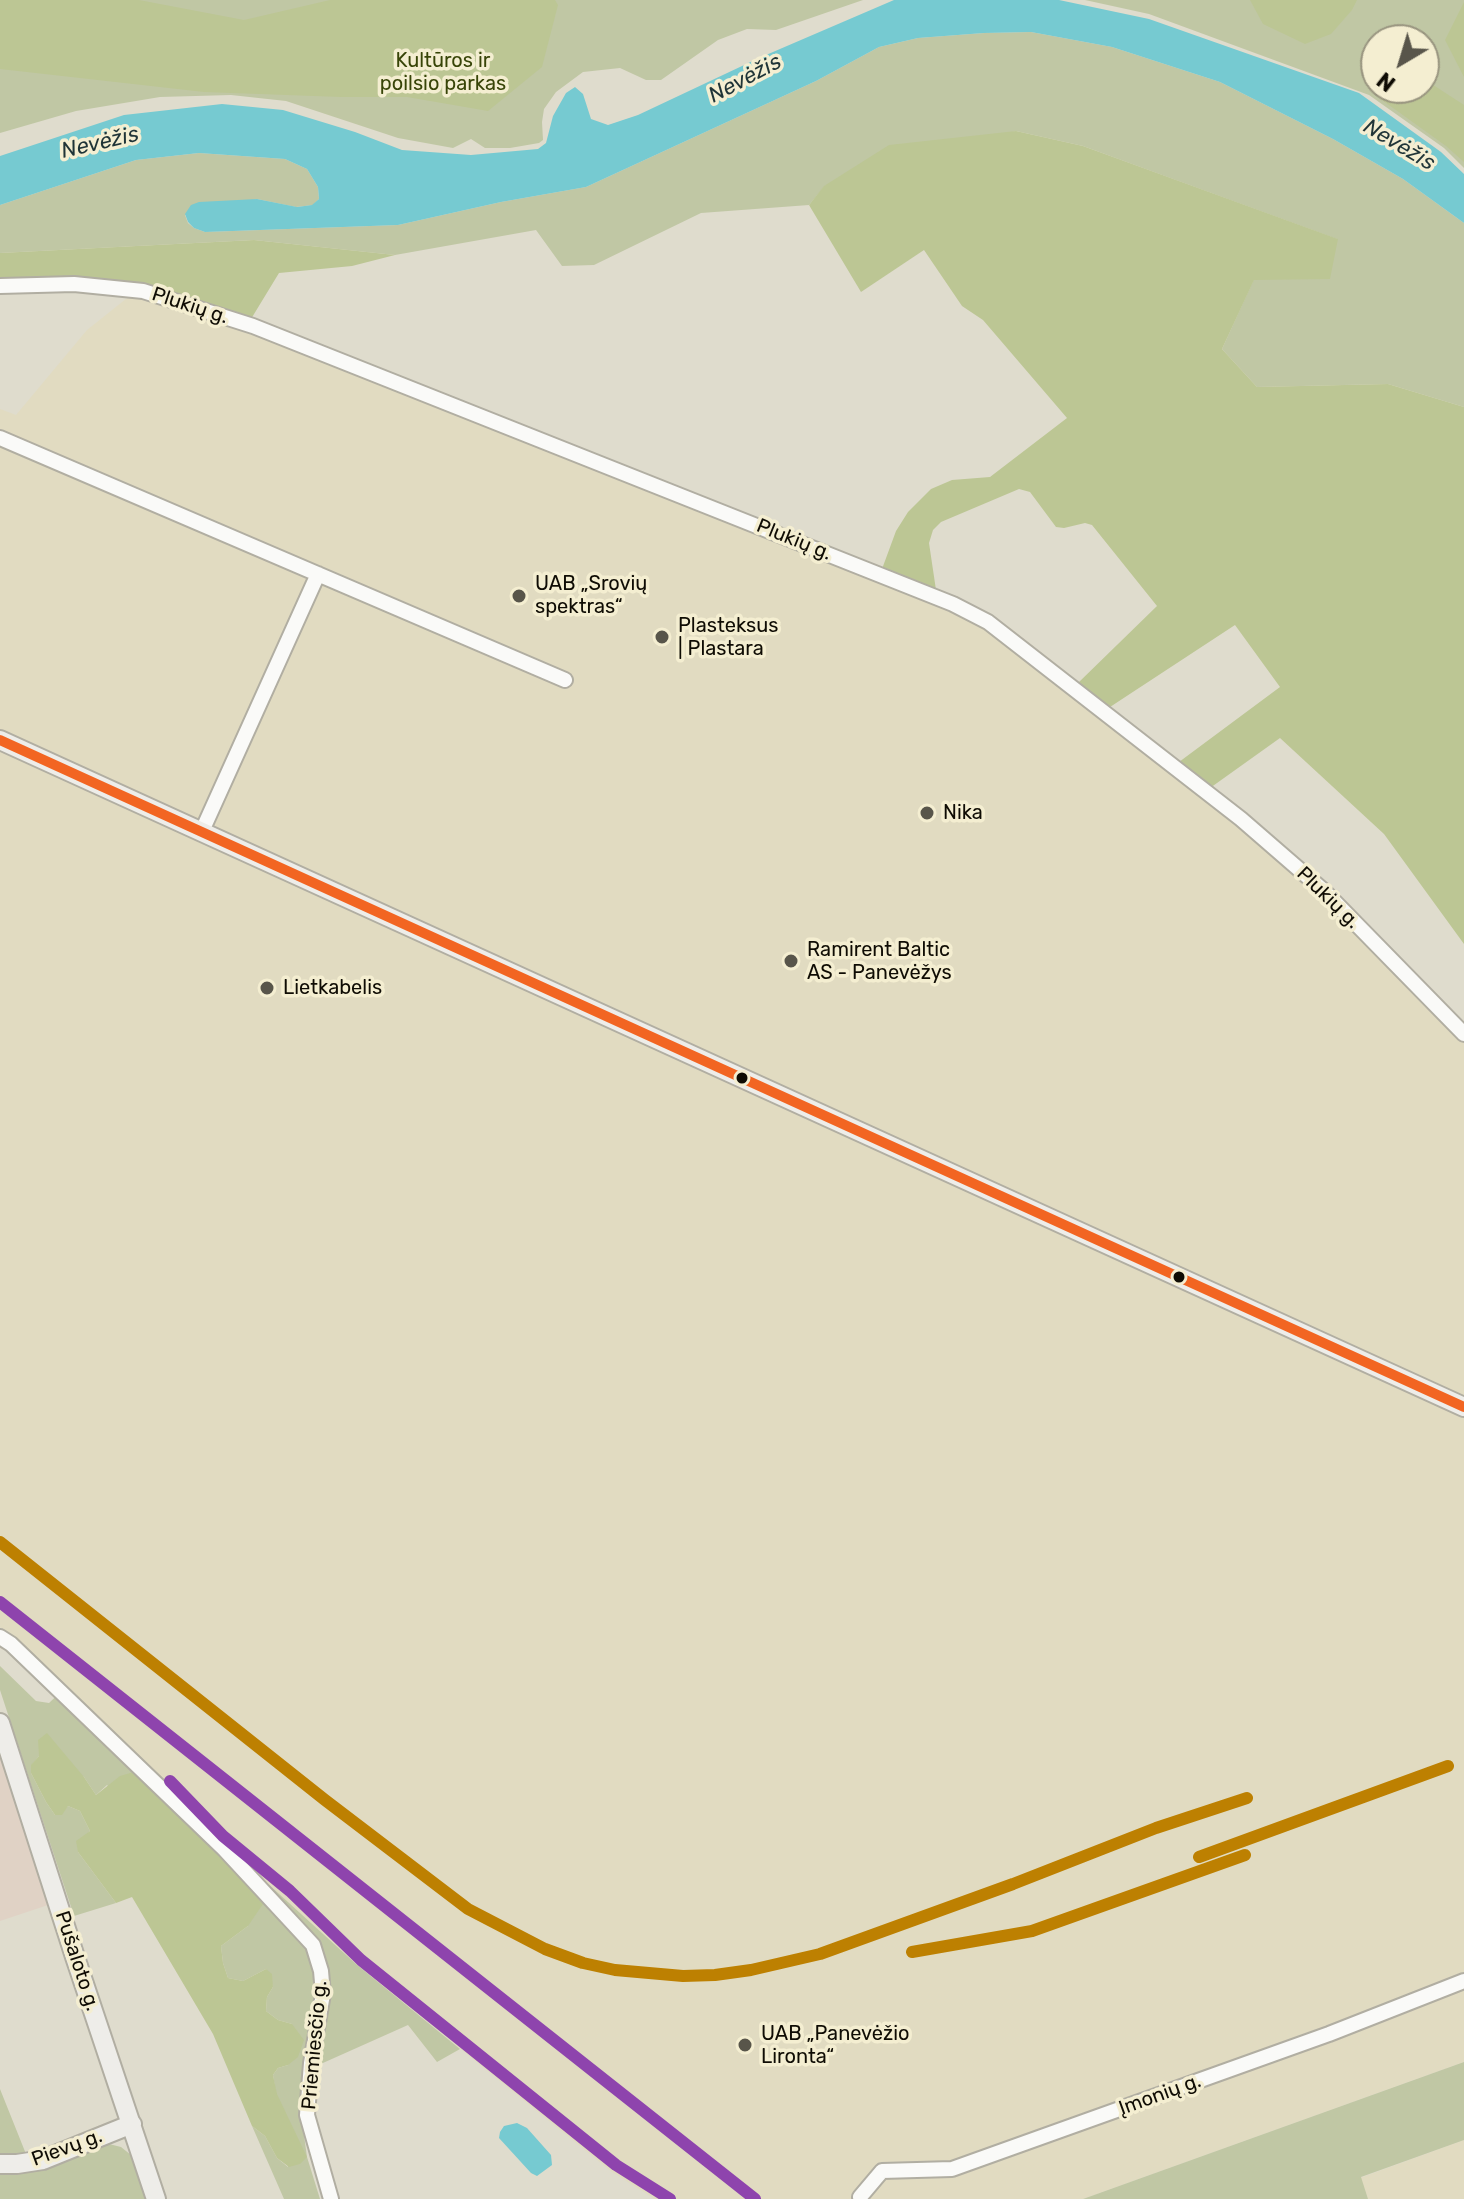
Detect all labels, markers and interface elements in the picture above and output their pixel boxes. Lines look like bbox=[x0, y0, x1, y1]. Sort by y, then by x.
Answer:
north arrow bbox=[1360, 24, 1440, 104]
park label: Kultūros ir poilsio parkas bbox=[380, 49, 506, 96]
water label: Nevėžis bbox=[704, 49, 786, 109]
text: N bbox=[1372, 66, 1401, 97]
water label: Nevėžis bbox=[1358, 113, 1440, 177]
water label: Nevėžis bbox=[59, 121, 141, 165]
street label: Plukių g. bbox=[149, 282, 231, 330]
street label: Plukių g. bbox=[753, 514, 835, 566]
place label: UAB „Srovių spektras“ bbox=[535, 572, 647, 619]
marker: UAB „Srovių spektras“ bbox=[510, 587, 528, 605]
place label: Plasteksus | Plastara bbox=[678, 614, 779, 661]
marker: Plasteksus | Plastara bbox=[653, 628, 671, 646]
place label: Nika bbox=[943, 801, 983, 825]
marker: Nika bbox=[918, 804, 936, 822]
street label: Plukių g. bbox=[1291, 862, 1365, 934]
place label: Ramirent Baltic AS - Panevėžys bbox=[807, 938, 952, 985]
marker: Ramirent Baltic AS - Panevėžys bbox=[782, 952, 800, 970]
place label: Lietkabelis bbox=[283, 976, 382, 1000]
marker: Lietkabelis bbox=[258, 979, 276, 997]
unlabelled marker bbox=[734, 1070, 750, 1086]
unlabelled marker bbox=[1171, 1269, 1187, 1285]
street label: Pušaloto g. bbox=[50, 1908, 104, 2014]
street label: Priemiesčio g. bbox=[297, 1979, 333, 2111]
place label: UAB „Panevėžio Lironta“ bbox=[761, 2022, 909, 2069]
marker: UAB „Panevėžio Lironta“ bbox=[736, 2036, 754, 2054]
street label: Įmonių g. bbox=[1116, 2069, 1204, 2121]
street label: Pievų g. bbox=[28, 2124, 106, 2172]

